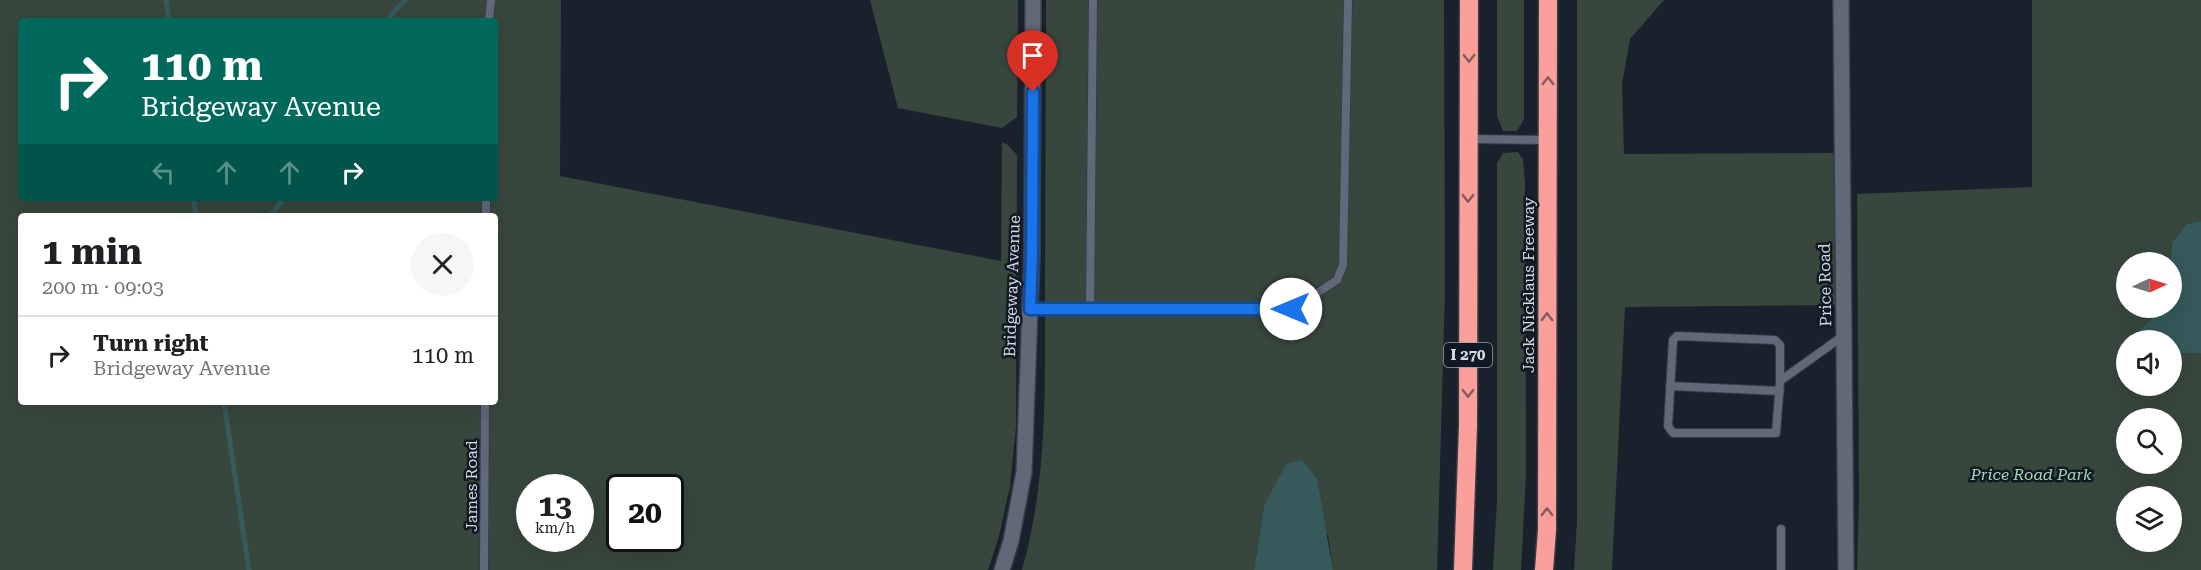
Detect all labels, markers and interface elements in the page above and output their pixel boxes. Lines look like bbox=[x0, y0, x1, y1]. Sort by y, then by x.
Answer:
pin bbox=[1007, 30, 1058, 92]
icon: arrive bbox=[1016, 39, 1049, 72]
text: 110 m bbox=[141, 41, 263, 90]
icon: right bbox=[42, 42, 120, 120]
one-way arrow bbox=[1463, 54, 1475, 63]
one-way arrow bbox=[1542, 77, 1554, 86]
text: Bridgeway Avenue bbox=[141, 91, 381, 123]
icon: left bbox=[147, 156, 180, 189]
icon: ahead bbox=[210, 156, 243, 189]
icon: ahead bbox=[273, 156, 306, 189]
icon: right bbox=[336, 156, 369, 189]
one-way arrow bbox=[1462, 193, 1474, 202]
street label: Jack Nicklaus Freeway bbox=[1519, 196, 1538, 373]
street label: Bridgeway Avenue bbox=[1000, 214, 1024, 357]
text: 1 min bbox=[42, 231, 142, 273]
button: close bbox=[411, 233, 474, 296]
street label: Price Road bbox=[1815, 243, 1835, 327]
north arrow bbox=[2116, 252, 2182, 318]
map controls bbox=[2116, 252, 2182, 552]
text: 200 m · 09:03 bbox=[42, 275, 164, 299]
position arrow bbox=[1259, 277, 1323, 341]
one-way arrow bbox=[1541, 312, 1554, 321]
button: sound bbox=[2116, 330, 2182, 396]
text: Turn right bbox=[93, 331, 208, 356]
icon: right bbox=[42, 339, 75, 372]
text: 110 m bbox=[411, 343, 474, 368]
road number: I 270 bbox=[1444, 343, 1492, 367]
text: Bridgeway Avenue bbox=[93, 356, 271, 380]
one-way arrow bbox=[1462, 388, 1474, 397]
button: search bbox=[2116, 408, 2182, 474]
street label: James Road bbox=[462, 440, 481, 532]
park label: Price Road Park bbox=[1969, 465, 2092, 484]
speed limit sign: 20 bbox=[606, 474, 684, 552]
button: layers bbox=[2116, 486, 2182, 552]
text: 13 bbox=[538, 488, 572, 523]
one-way arrow bbox=[1541, 507, 1553, 516]
text: km/h bbox=[535, 519, 575, 537]

